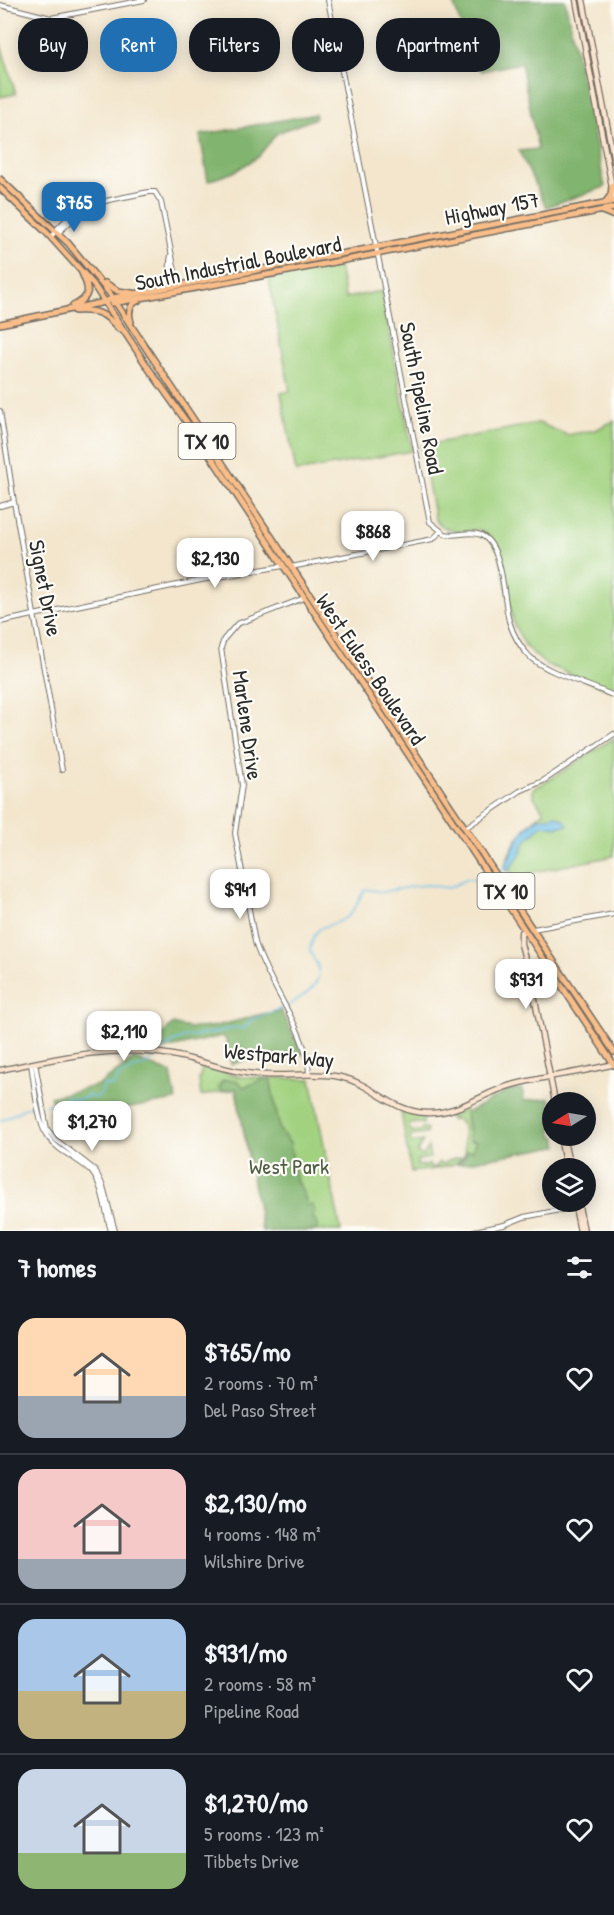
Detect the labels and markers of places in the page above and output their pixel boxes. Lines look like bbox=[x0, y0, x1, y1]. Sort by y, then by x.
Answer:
pin: $765 bbox=[38, 182, 110, 233]
pin: $868 bbox=[337, 511, 409, 562]
pin: $2,130 bbox=[166, 538, 264, 589]
pin: $941 bbox=[204, 869, 276, 920]
pin: $931 bbox=[490, 959, 562, 1010]
pin: $2,110 bbox=[75, 1011, 173, 1062]
pin: $1,270 bbox=[43, 1101, 141, 1152]

